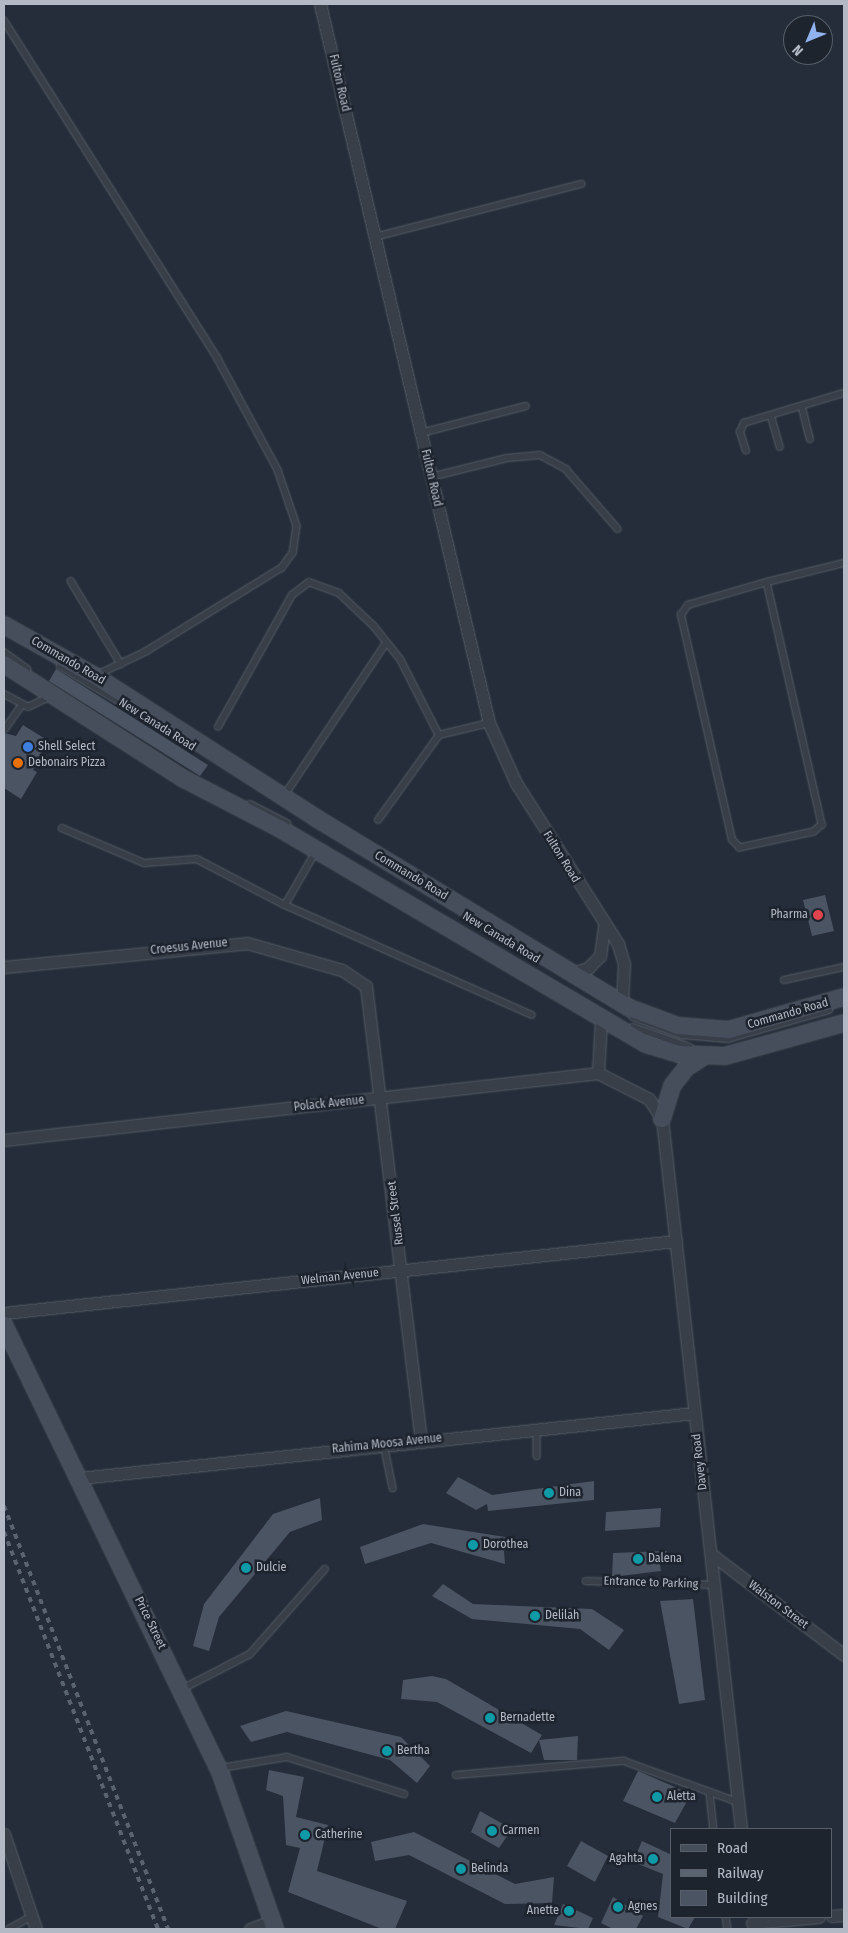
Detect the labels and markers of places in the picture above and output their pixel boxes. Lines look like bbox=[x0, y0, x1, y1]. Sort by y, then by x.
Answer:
place label: Shell Select bbox=[38, 740, 95, 754]
marker: Shell Select bbox=[22, 741, 34, 753]
place label: Debonairs Pizza bbox=[28, 756, 105, 770]
marker: Debonairs Pizza bbox=[12, 757, 24, 769]
place label: Pharma bbox=[770, 908, 808, 922]
marker: Pharma bbox=[812, 909, 824, 921]
place label: Dina bbox=[559, 1486, 581, 1500]
marker: Dina bbox=[543, 1487, 555, 1499]
place label: Dorothea bbox=[483, 1538, 528, 1552]
marker: Dorothea bbox=[467, 1539, 479, 1551]
place label: Dalena bbox=[648, 1552, 682, 1566]
marker: Dalena bbox=[632, 1553, 644, 1565]
place label: Dulcie bbox=[256, 1561, 286, 1575]
marker: Dulcie bbox=[240, 1562, 252, 1574]
place label: Delilah bbox=[545, 1609, 579, 1623]
marker: Delilah bbox=[529, 1610, 541, 1622]
place label: Bernadette bbox=[500, 1711, 555, 1725]
marker: Bernadette bbox=[484, 1712, 496, 1724]
place label: Bertha bbox=[397, 1744, 430, 1758]
marker: Bertha bbox=[381, 1745, 393, 1757]
place label: Aletta bbox=[667, 1790, 696, 1804]
marker: Aletta bbox=[651, 1791, 663, 1803]
place label: Carmen bbox=[502, 1824, 540, 1838]
marker: Carmen bbox=[486, 1825, 498, 1837]
place label: Catherine bbox=[315, 1828, 362, 1842]
marker: Catherine bbox=[299, 1829, 311, 1841]
place label: Agahta bbox=[609, 1852, 643, 1866]
marker: Agahta bbox=[647, 1853, 659, 1865]
place label: Belinda bbox=[471, 1862, 508, 1876]
marker: Belinda bbox=[455, 1863, 467, 1875]
place label: Agnes bbox=[628, 1900, 657, 1914]
marker: Agnes bbox=[612, 1901, 624, 1913]
place label: Anette bbox=[527, 1904, 559, 1918]
marker: Anette bbox=[563, 1905, 575, 1917]

